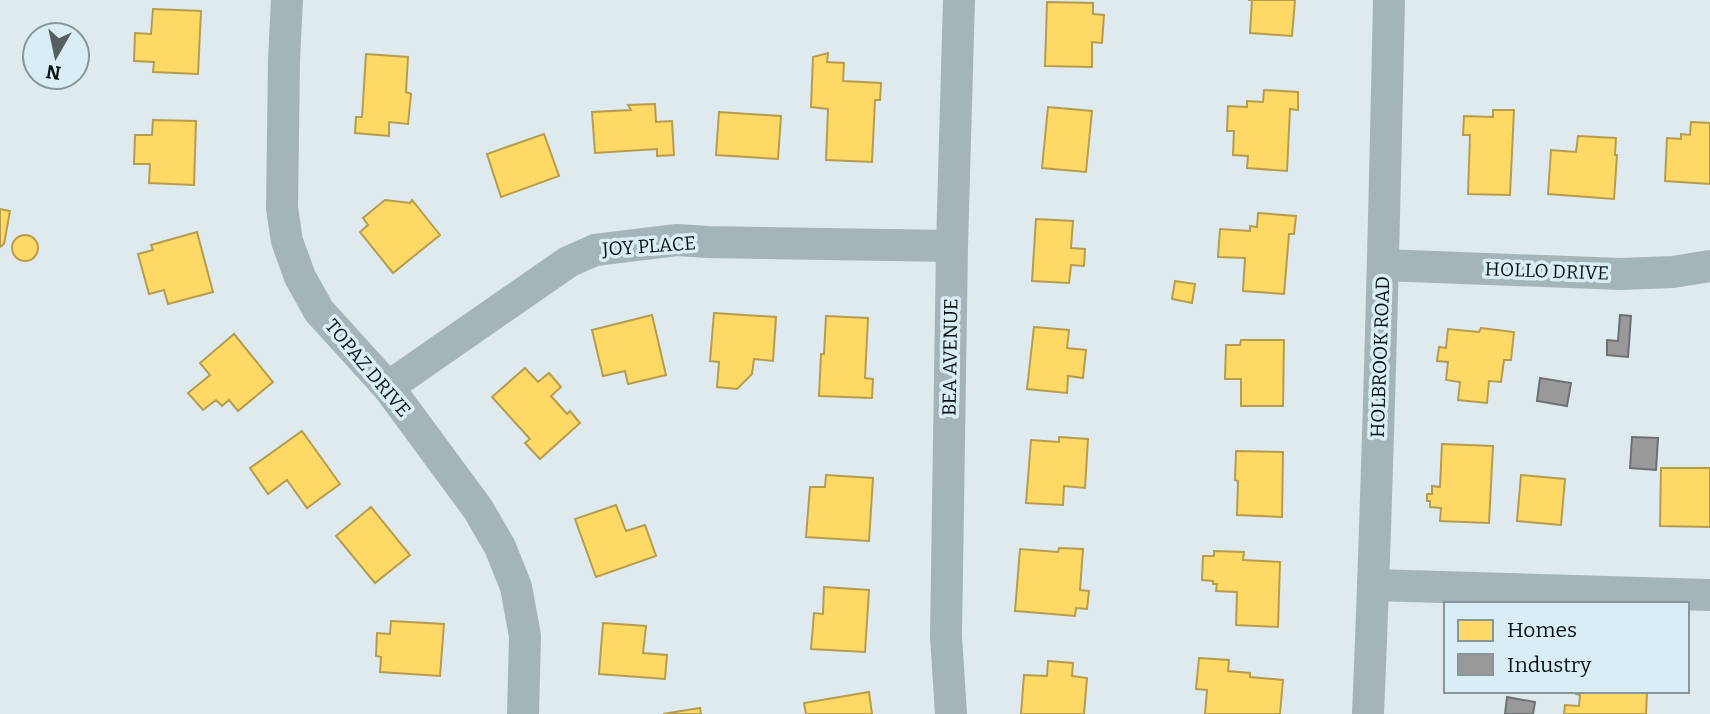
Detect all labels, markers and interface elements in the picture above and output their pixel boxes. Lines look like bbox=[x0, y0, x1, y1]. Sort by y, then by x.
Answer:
north arrow bbox=[21, 21, 91, 91]
text: N bbox=[44, 60, 62, 85]
street label: JOY PLACE bbox=[600, 231, 697, 261]
street label: HOLLO DRIVE bbox=[1484, 257, 1610, 285]
street label: HOLBROOK ROAD bbox=[1366, 276, 1394, 438]
street label: BEA AVENUE bbox=[937, 298, 963, 416]
street label: TOPAZ DRIVE bbox=[320, 314, 416, 422]
legend bbox=[1444, 602, 1689, 693]
text: Homes bbox=[1507, 617, 1577, 643]
text: Industry bbox=[1507, 652, 1592, 678]

